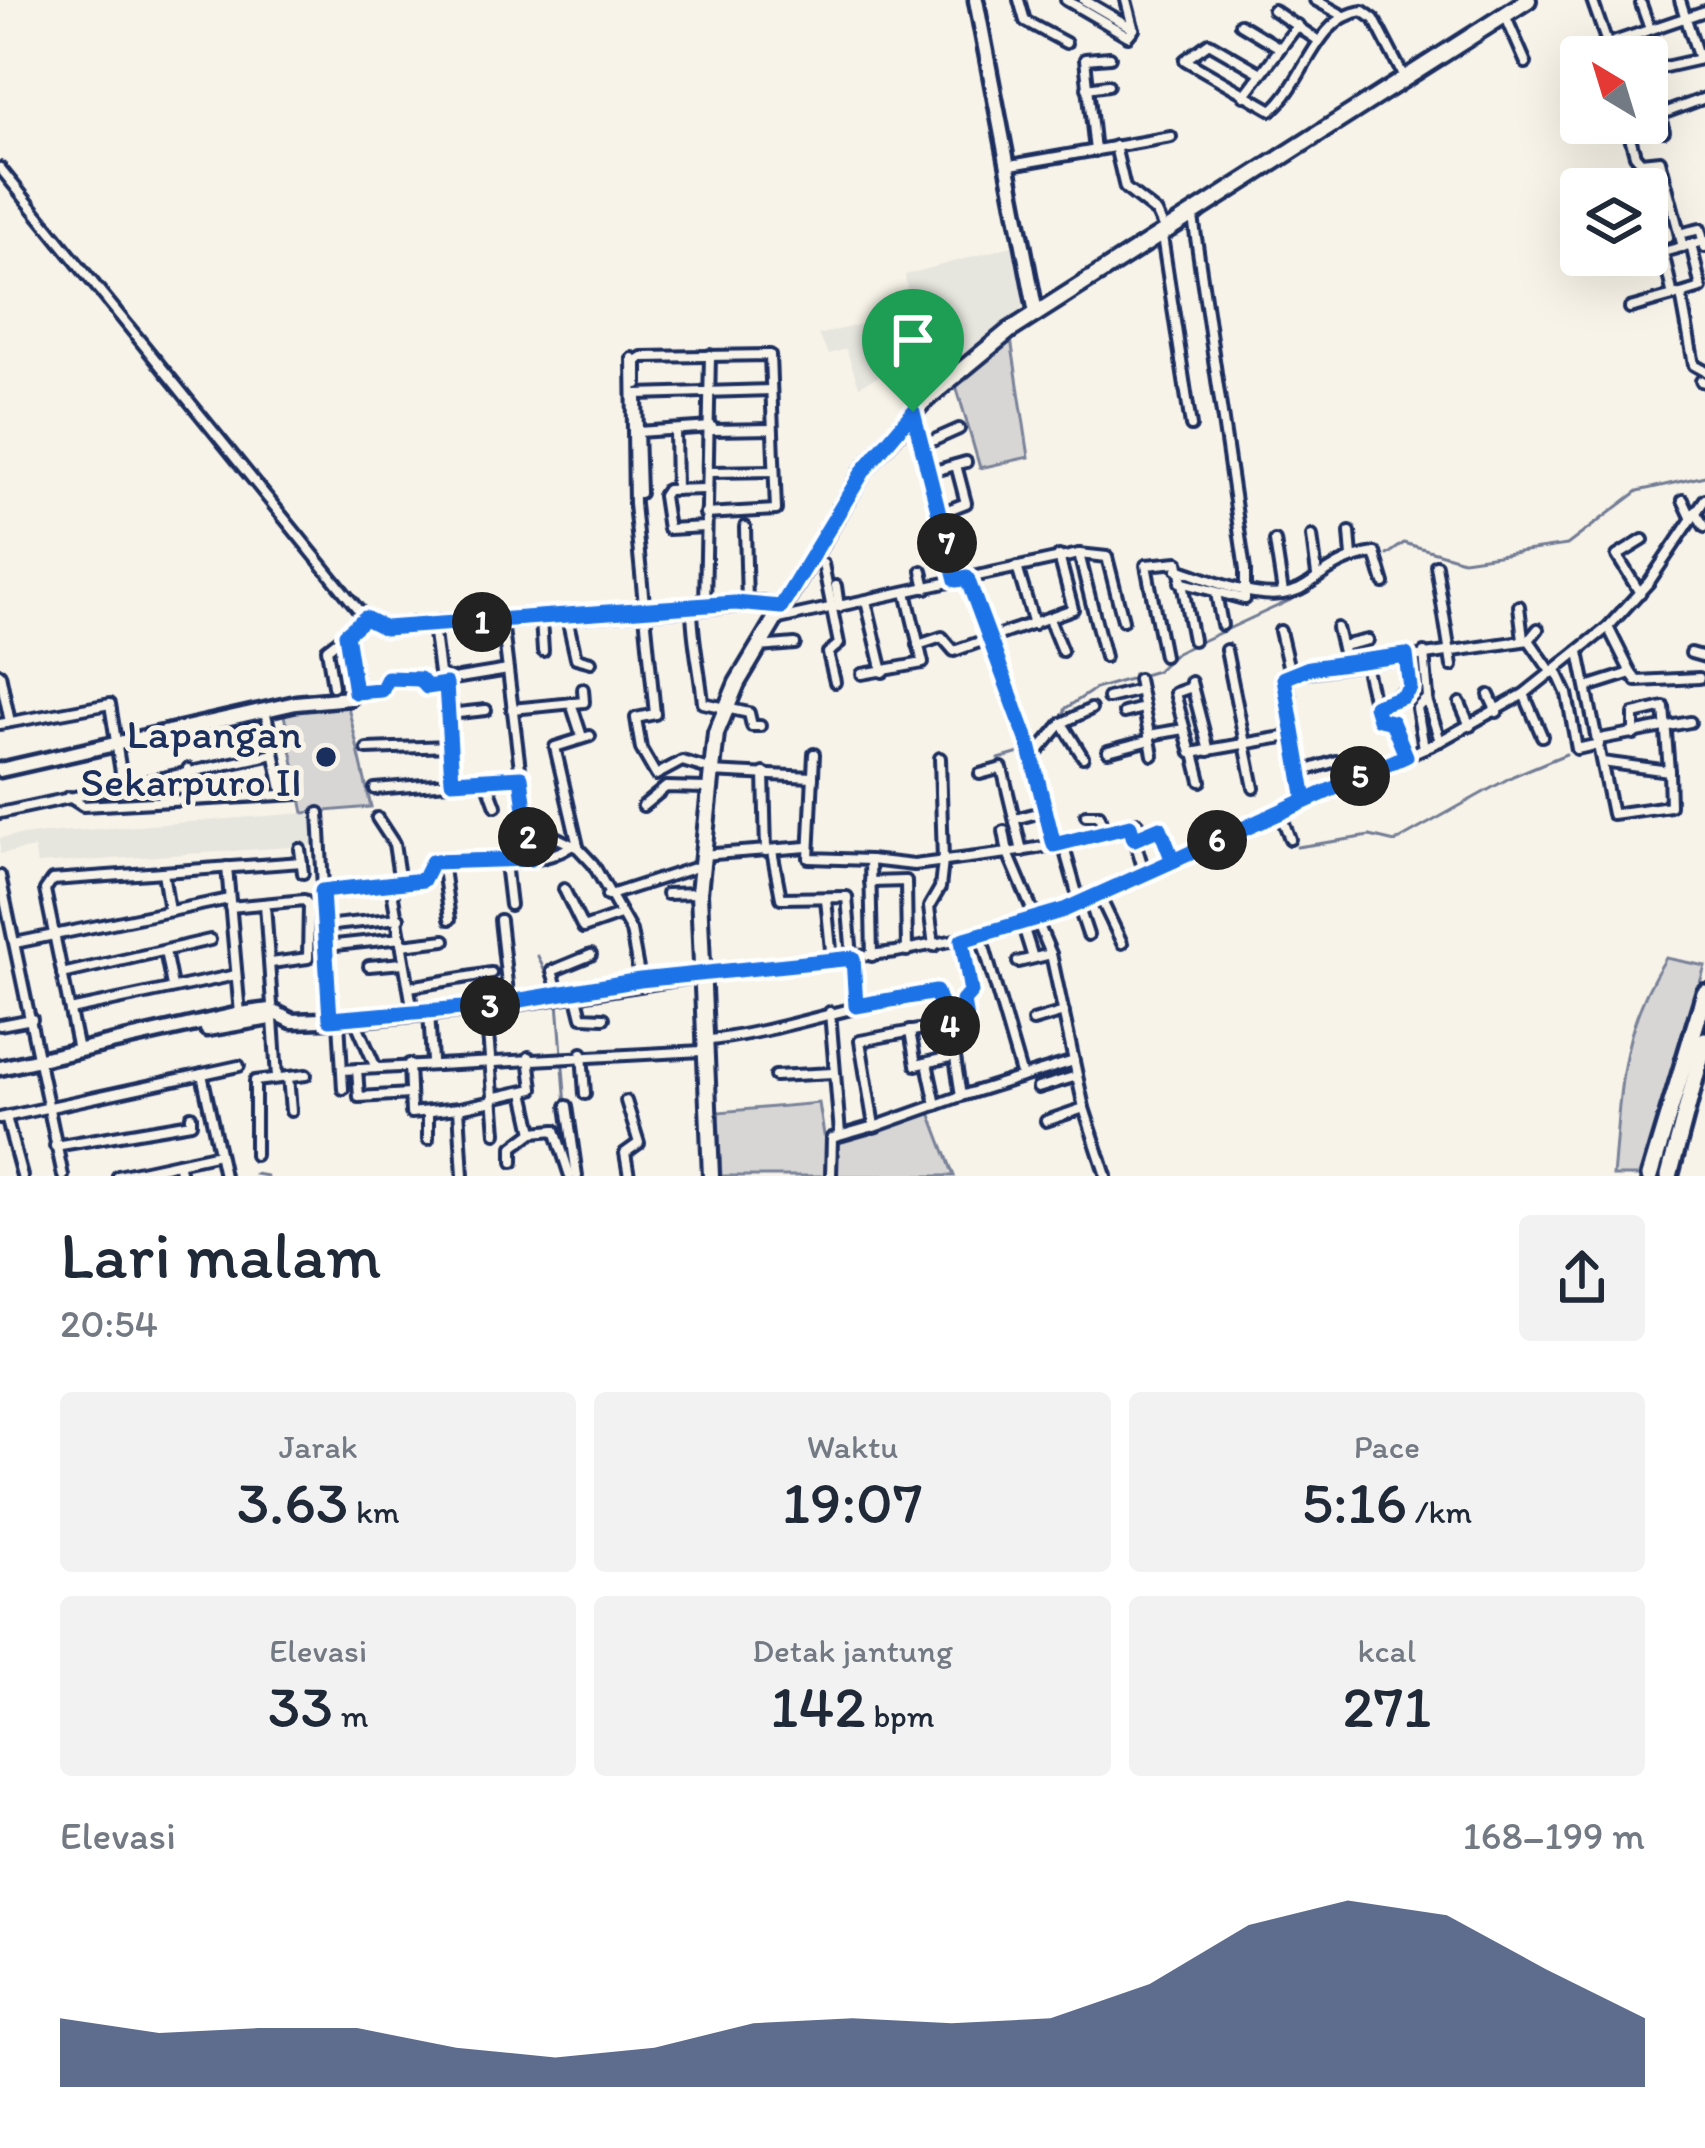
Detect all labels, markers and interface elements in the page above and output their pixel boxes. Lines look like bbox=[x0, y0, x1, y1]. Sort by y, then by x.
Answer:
north arrow bbox=[1560, 36, 1668, 144]
map controls bbox=[1560, 36, 1668, 276]
button: layers bbox=[1560, 168, 1668, 276]
pin bbox=[862, 289, 964, 412]
icon: arrive bbox=[880, 307, 946, 373]
pin: 7 bbox=[917, 513, 977, 573]
text: 7 bbox=[939, 523, 955, 562]
pin: 1 bbox=[452, 592, 512, 652]
text: 1 bbox=[474, 602, 490, 641]
place label: Lapangan Sekarpuro II bbox=[80, 708, 302, 807]
marker: Lapangan Sekarpuro II bbox=[313, 744, 339, 770]
pin: 5 bbox=[1330, 746, 1390, 806]
text: 5 bbox=[1351, 756, 1369, 795]
pin: 2 bbox=[498, 807, 558, 867]
pin: 6 bbox=[1187, 810, 1247, 870]
text: 2 bbox=[519, 817, 537, 856]
text: 6 bbox=[1208, 820, 1226, 859]
pin: 3 bbox=[460, 976, 520, 1036]
text: 3 bbox=[481, 986, 499, 1025]
pin: 4 bbox=[920, 996, 980, 1056]
text: 4 bbox=[940, 1006, 960, 1045]
text: Lari malam bbox=[60, 1215, 382, 1295]
button: share bbox=[1519, 1215, 1645, 1341]
text: 20:54 bbox=[60, 1300, 158, 1347]
text: Jarak bbox=[279, 1427, 358, 1466]
text: Waktu bbox=[807, 1427, 898, 1466]
text: Pace bbox=[1354, 1427, 1420, 1466]
text: 3.63 bbox=[237, 1466, 349, 1538]
text: 19:07 bbox=[782, 1466, 923, 1538]
text: 5:16 bbox=[1301, 1466, 1407, 1538]
text: km bbox=[349, 1492, 400, 1531]
text: /km bbox=[1407, 1492, 1472, 1531]
text: Elevasi bbox=[269, 1631, 367, 1670]
text: Detak jantung bbox=[752, 1631, 953, 1670]
text: kcal bbox=[1358, 1631, 1416, 1670]
text: 33 bbox=[268, 1670, 333, 1742]
text: 142 bbox=[770, 1670, 866, 1742]
text: 271 bbox=[1342, 1670, 1431, 1742]
text: m bbox=[333, 1696, 368, 1735]
text: bpm bbox=[866, 1696, 935, 1735]
text: Elevasi bbox=[60, 1812, 176, 1859]
text: 168–199 m bbox=[1463, 1812, 1645, 1859]

